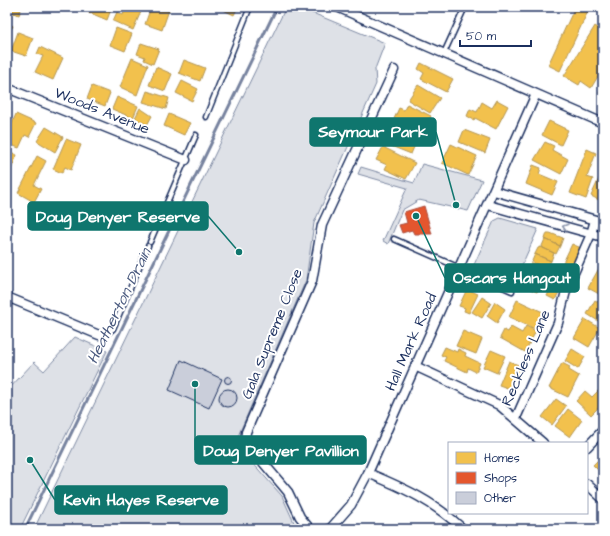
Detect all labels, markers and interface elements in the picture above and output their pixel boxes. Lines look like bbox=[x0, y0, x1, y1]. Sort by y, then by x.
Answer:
scale bar bbox=[460, 22, 531, 48]
text: 50 m bbox=[466, 28, 497, 45]
street label: Woods Avenue bbox=[51, 82, 153, 140]
callout: Seymour Park bbox=[310, 118, 436, 146]
text: Seymour Park bbox=[317, 121, 428, 144]
callout: Doug Denyer Reserve bbox=[28, 202, 208, 230]
text: Doug Denyer Reserve bbox=[36, 206, 201, 230]
one-way arrow bbox=[562, 223, 569, 232]
water label: Heatherton Drain bbox=[81, 243, 157, 367]
callout: Oscars Hangout bbox=[445, 264, 579, 292]
street label: Gala Supreme Close bbox=[236, 266, 308, 402]
text: Oscars Hangout bbox=[453, 267, 572, 291]
street label: Hall Mark Road bbox=[380, 289, 442, 394]
street label: Reckless Lane bbox=[496, 307, 556, 409]
callout: Doug Denyer Pavillion bbox=[195, 436, 366, 464]
text: Doug Denyer Pavillion bbox=[203, 440, 359, 464]
legend bbox=[448, 442, 588, 514]
text: Homes bbox=[484, 450, 520, 467]
text: Shops bbox=[484, 470, 517, 487]
callout: Kevin Hayes Reserve bbox=[55, 486, 227, 514]
text: Kevin Hayes Reserve bbox=[63, 489, 219, 512]
text: Other bbox=[484, 490, 516, 507]

